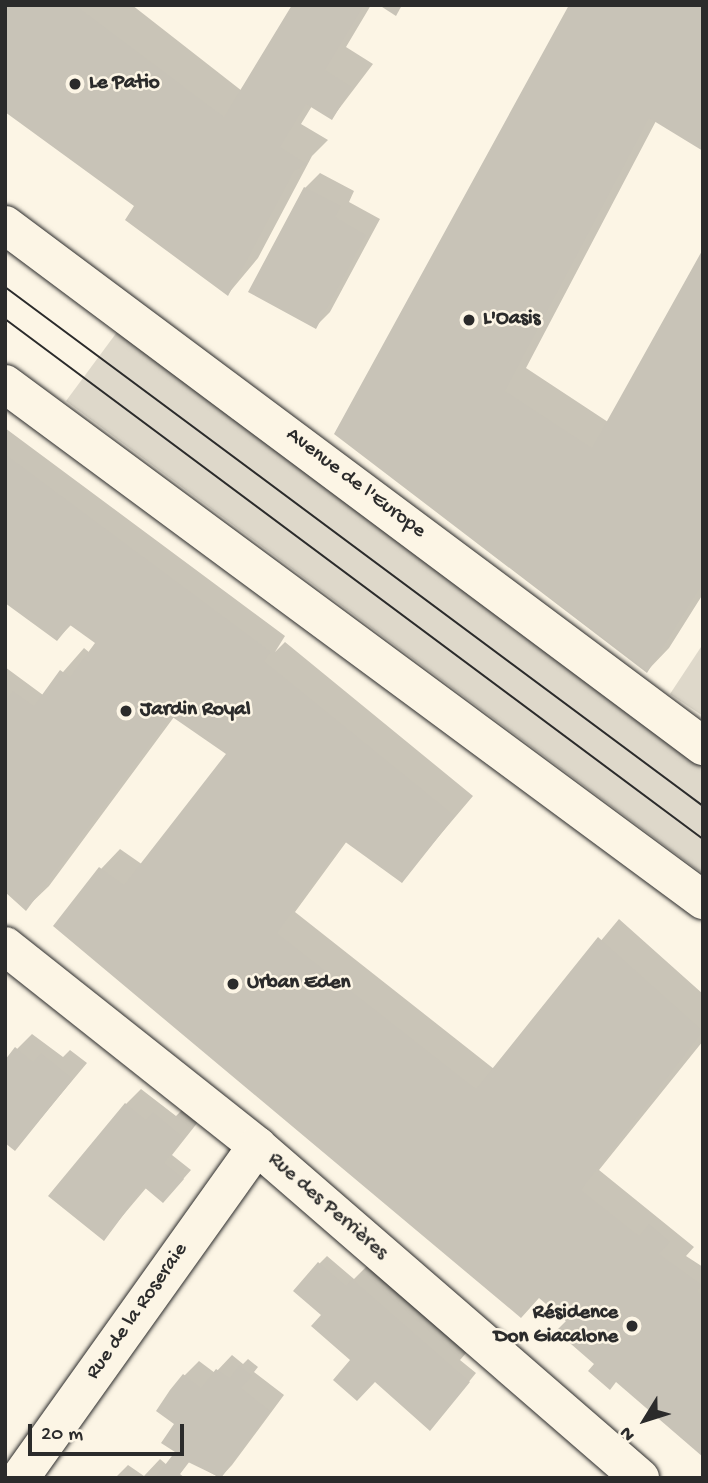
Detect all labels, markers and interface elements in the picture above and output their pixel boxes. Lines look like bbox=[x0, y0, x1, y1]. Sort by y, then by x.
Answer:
place label: Le Patio bbox=[89, 71, 160, 97]
marker: Le Patio bbox=[67, 76, 83, 92]
place label: L'Oasis bbox=[483, 307, 540, 333]
marker: L'Oasis bbox=[461, 312, 477, 328]
street label: Avenue de l'Europe bbox=[280, 423, 430, 545]
place label: Jardin Royal bbox=[140, 698, 251, 724]
marker: Jardin Royal bbox=[118, 703, 134, 719]
place label: Urban Eden bbox=[247, 971, 350, 997]
marker: Urban Eden bbox=[225, 976, 241, 992]
street label: Rue des Perrières bbox=[262, 1148, 392, 1266]
street label: Rue de la Roseraie bbox=[82, 1239, 194, 1385]
place label: Résidence Don Giacalone bbox=[494, 1301, 618, 1351]
marker: Résidence Don Giacalone bbox=[624, 1318, 640, 1334]
north arrow bbox=[610, 1385, 680, 1455]
scale bar bbox=[32, 1410, 187, 1454]
text: N bbox=[615, 1421, 641, 1445]
text: 20 m bbox=[41, 1423, 83, 1448]

